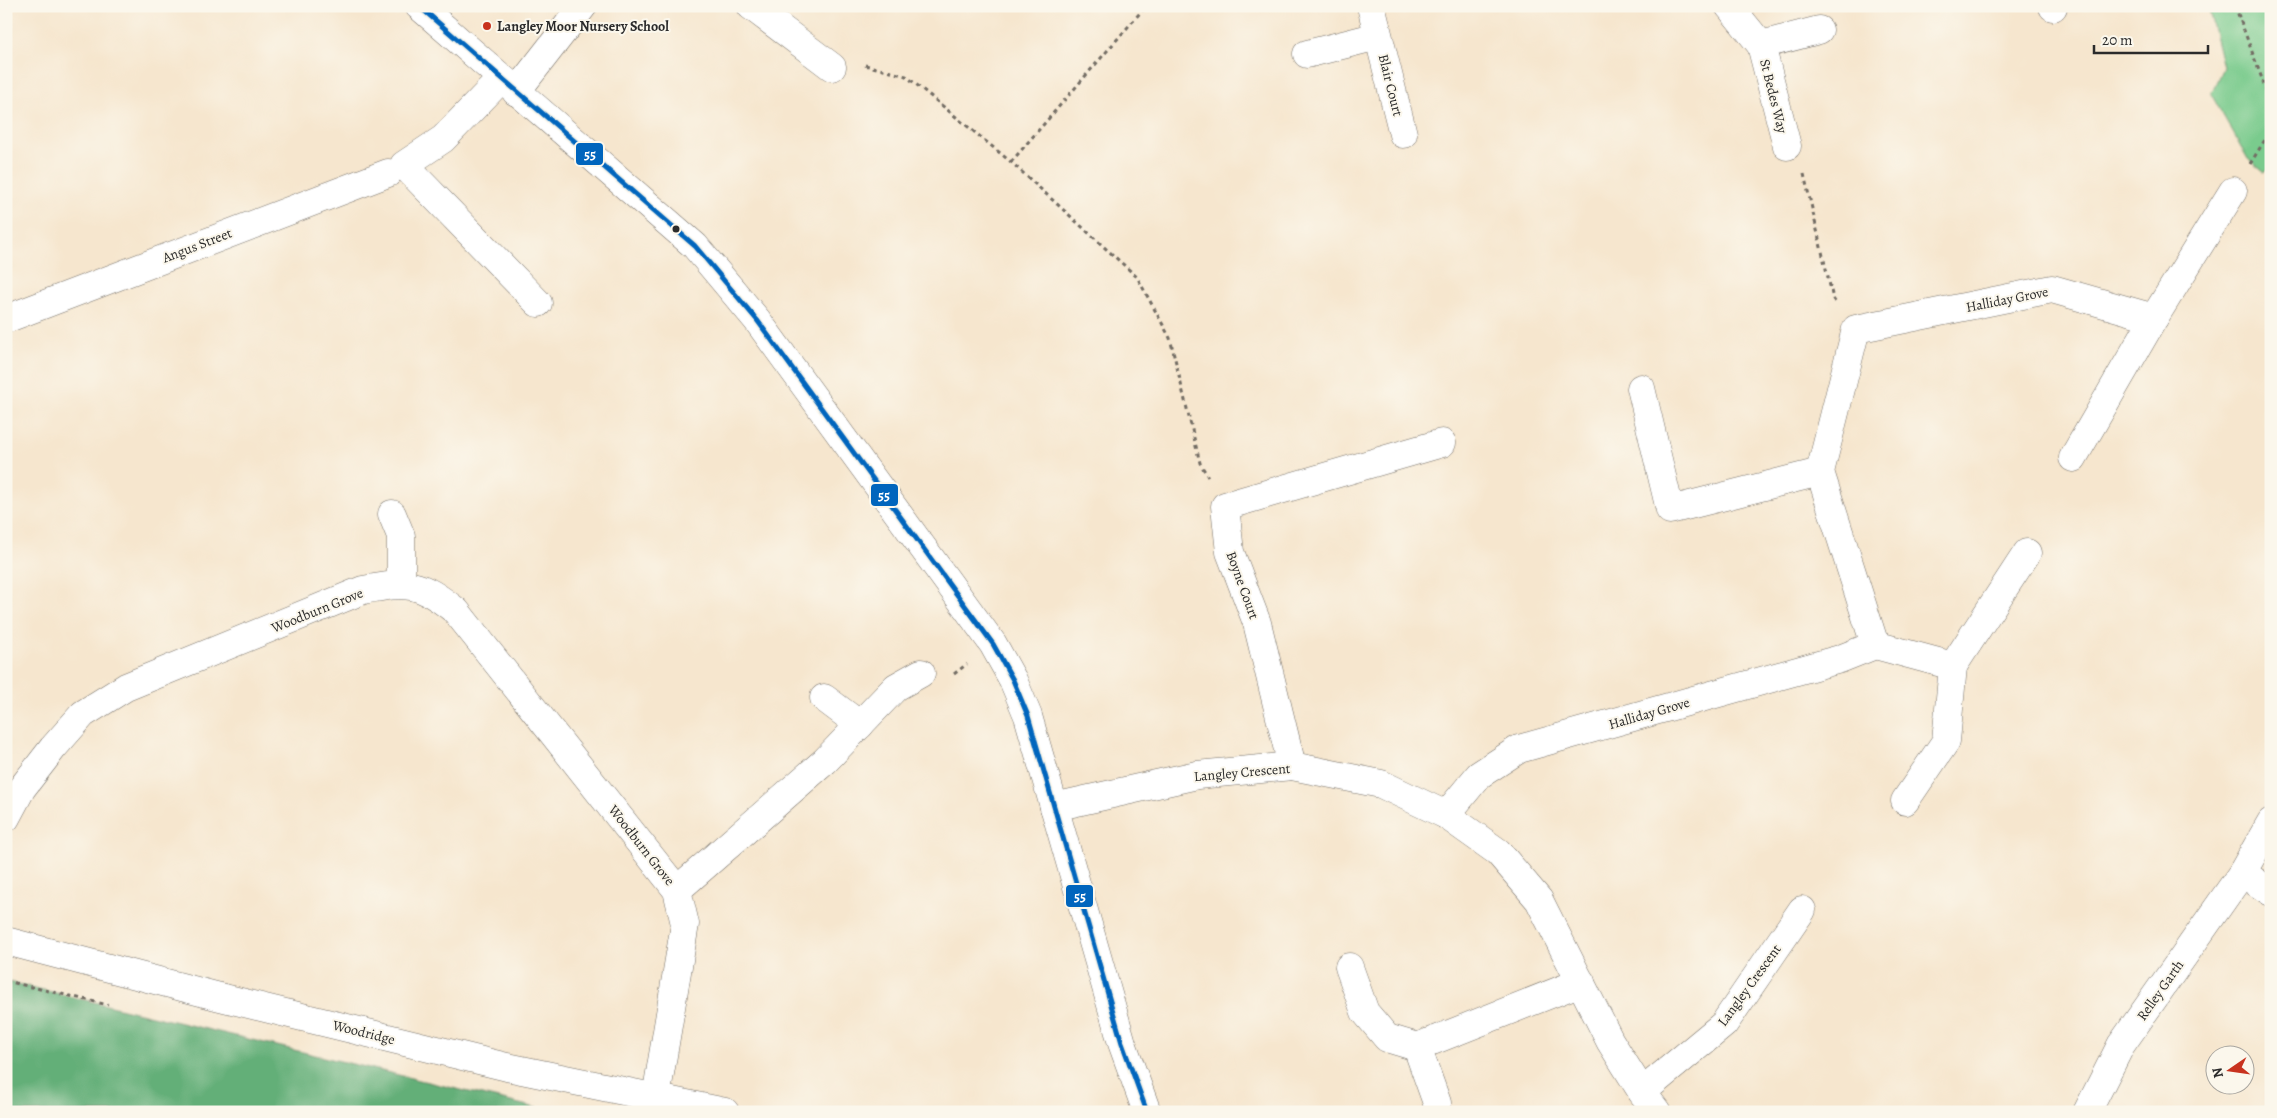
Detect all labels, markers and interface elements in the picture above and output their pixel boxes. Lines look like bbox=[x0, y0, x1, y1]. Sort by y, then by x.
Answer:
place label: Langley Moor Nursery School bbox=[497, 17, 669, 36]
marker: Langley Moor Nursery School bbox=[481, 20, 493, 32]
scale bar bbox=[2094, 22, 2208, 54]
text: 20 m bbox=[2102, 30, 2133, 50]
street label: Blair Court bbox=[1374, 52, 1407, 119]
street label: St Bedes Way bbox=[1755, 57, 1792, 136]
line badge: 55 bbox=[575, 142, 604, 166]
text: 55 bbox=[584, 145, 596, 164]
street label: Angus Street bbox=[159, 223, 235, 268]
unlabelled marker bbox=[671, 224, 681, 234]
street label: Halliday Grove bbox=[1964, 282, 2050, 317]
line badge: 55 bbox=[870, 483, 899, 507]
text: 55 bbox=[878, 486, 890, 505]
street label: Boyne Court bbox=[1221, 549, 1264, 622]
street label: Woodburn Grove bbox=[268, 583, 366, 638]
street label: Halliday Grove bbox=[1606, 693, 1692, 734]
street label: Langley Crescent bbox=[1193, 759, 1292, 786]
street label: Woodburn Grove bbox=[604, 800, 679, 889]
line badge: 55 bbox=[1065, 884, 1094, 908]
text: 55 bbox=[1074, 887, 1086, 906]
street label: Langley Crescent bbox=[1713, 940, 1786, 1030]
street label: Relley Garth bbox=[2133, 956, 2188, 1024]
street label: Woodridge bbox=[330, 1015, 397, 1049]
north arrow bbox=[2204, 1046, 2254, 1096]
text: N bbox=[2207, 1066, 2228, 1080]

